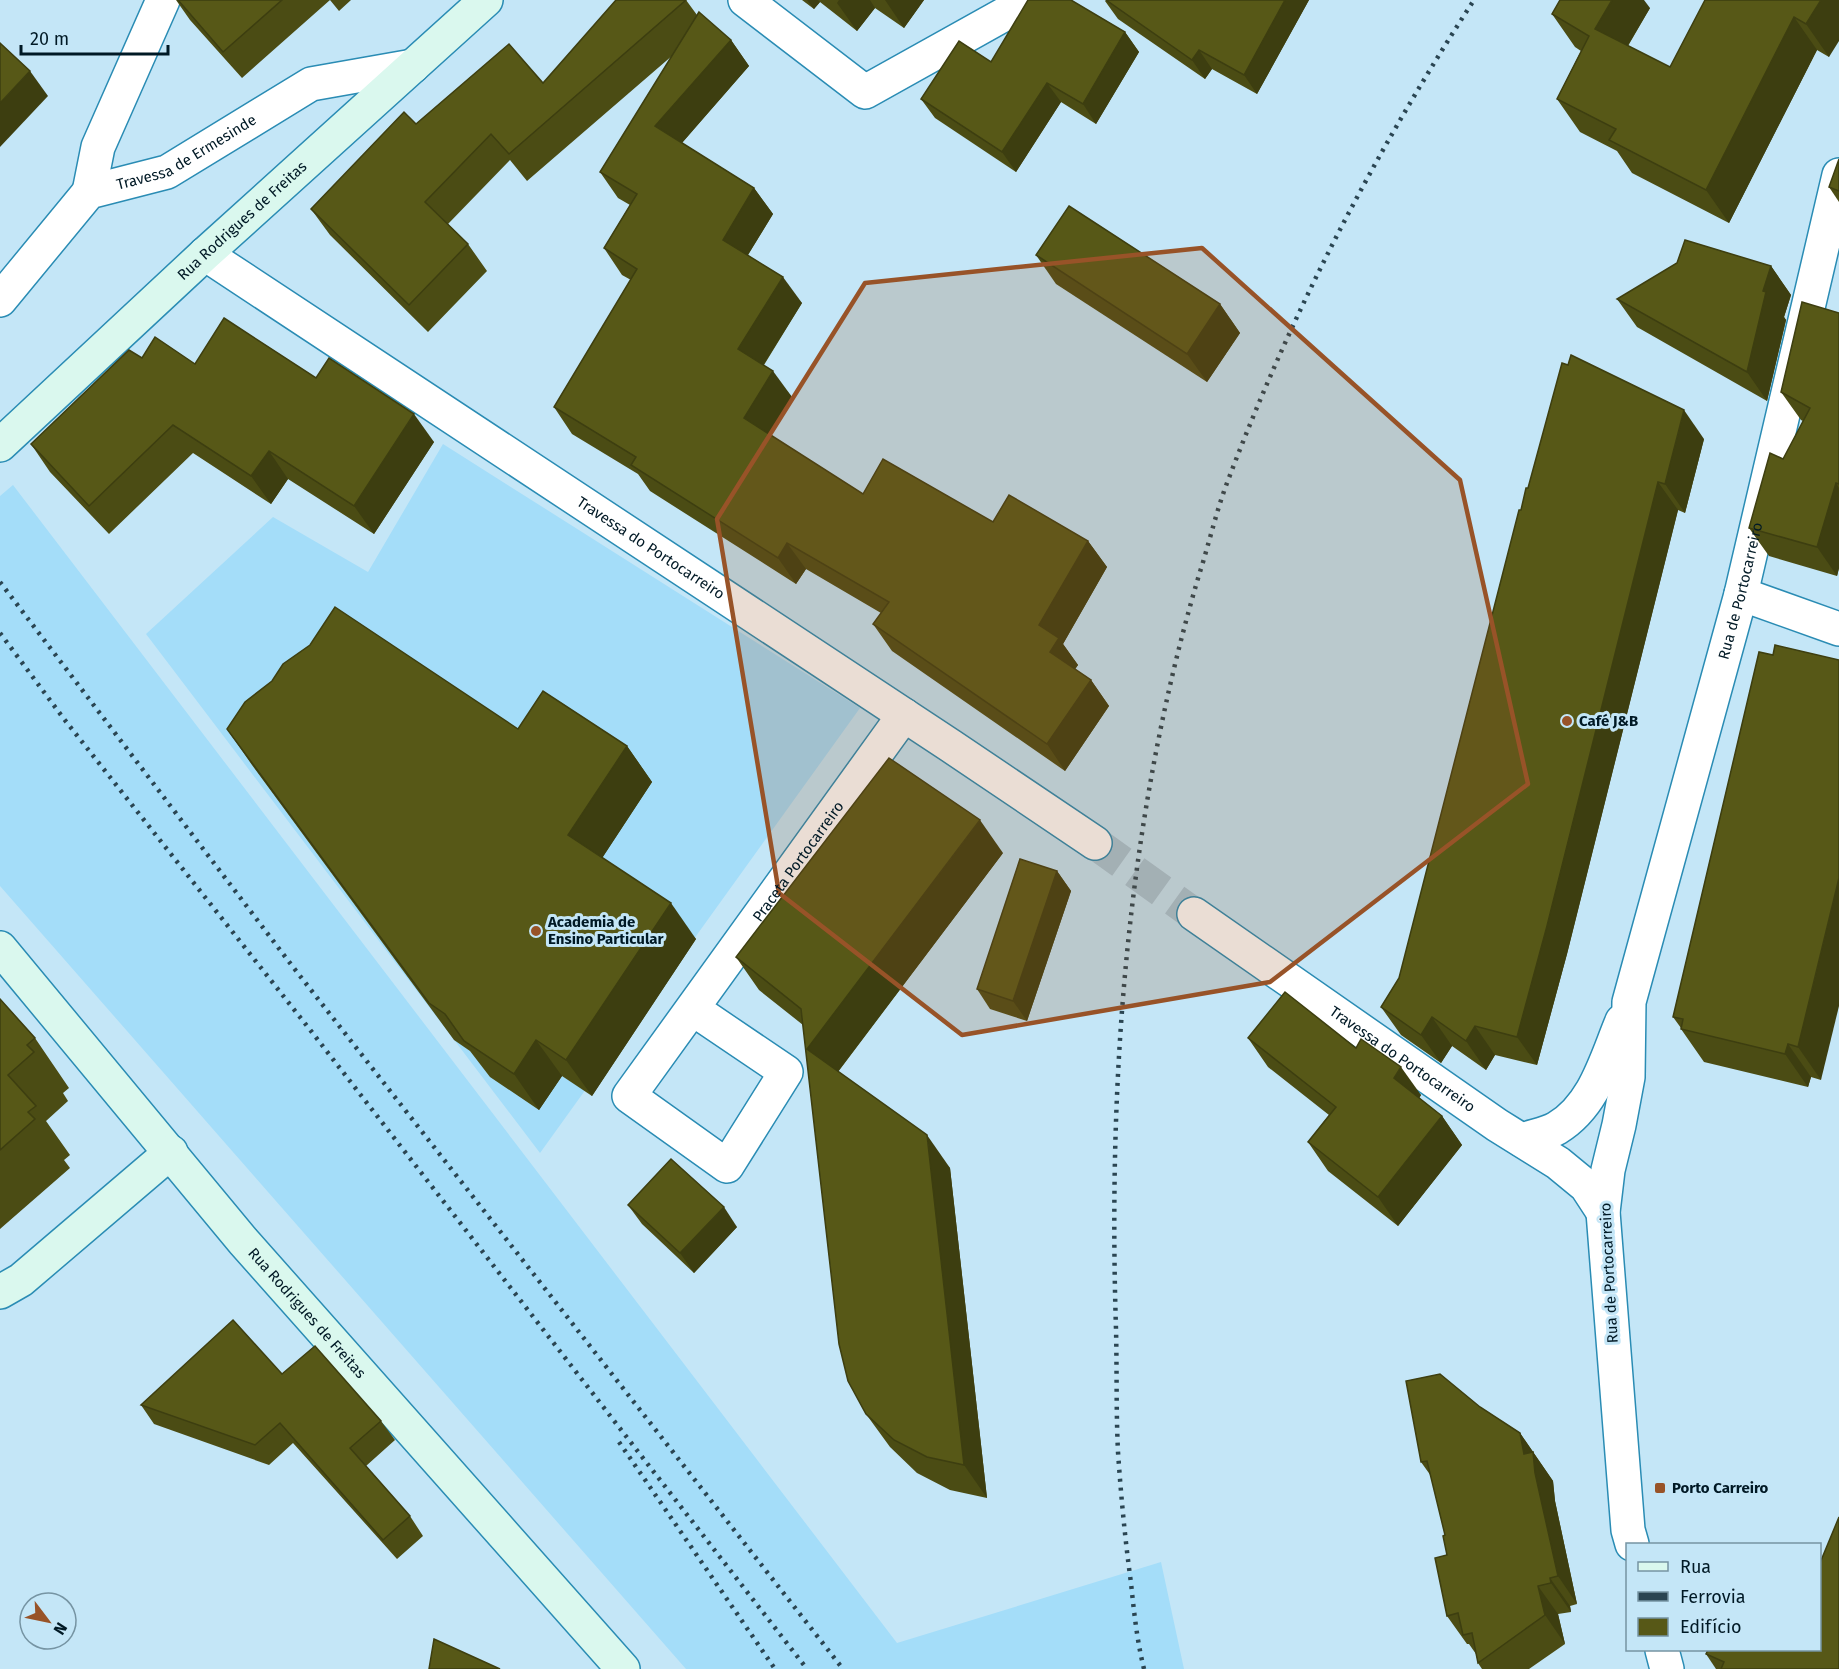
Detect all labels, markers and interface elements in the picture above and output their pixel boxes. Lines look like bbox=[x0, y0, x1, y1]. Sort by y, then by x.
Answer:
scale bar bbox=[21, 18, 168, 56]
text: 20 m bbox=[30, 28, 69, 50]
street label: Travessa de Ermesinde bbox=[114, 111, 260, 194]
street label: Rua Rodrigues de Freitas bbox=[174, 157, 310, 284]
street label: Travessa do Portocarreiro bbox=[573, 493, 728, 603]
street label: Rua de Portocarreiro bbox=[1714, 521, 1766, 661]
place label: Café J&B bbox=[1579, 712, 1638, 730]
marker: Café J&B bbox=[1560, 714, 1574, 728]
street label: Praceta Portocarreiro bbox=[749, 798, 848, 925]
place label: Academia de Ensino Particular bbox=[547, 913, 665, 948]
marker: Academia de Ensino Particular bbox=[529, 924, 543, 938]
street label: Travessa do Portocarreiro bbox=[1326, 1002, 1479, 1116]
street label: Rua de Portocarreiro bbox=[1596, 1202, 1622, 1344]
street label: Rua Rodrigues de Freitas bbox=[244, 1244, 370, 1382]
place label: Porto Carreiro bbox=[1672, 1479, 1769, 1497]
marker: Porto Carreiro bbox=[1653, 1481, 1667, 1495]
legend bbox=[1626, 1543, 1821, 1651]
text: Rua bbox=[1680, 1556, 1711, 1578]
text: Ferrovia bbox=[1680, 1586, 1746, 1608]
north arrow bbox=[18, 1591, 78, 1651]
text: Edifício bbox=[1680, 1616, 1742, 1638]
text: N bbox=[49, 1619, 71, 1638]

